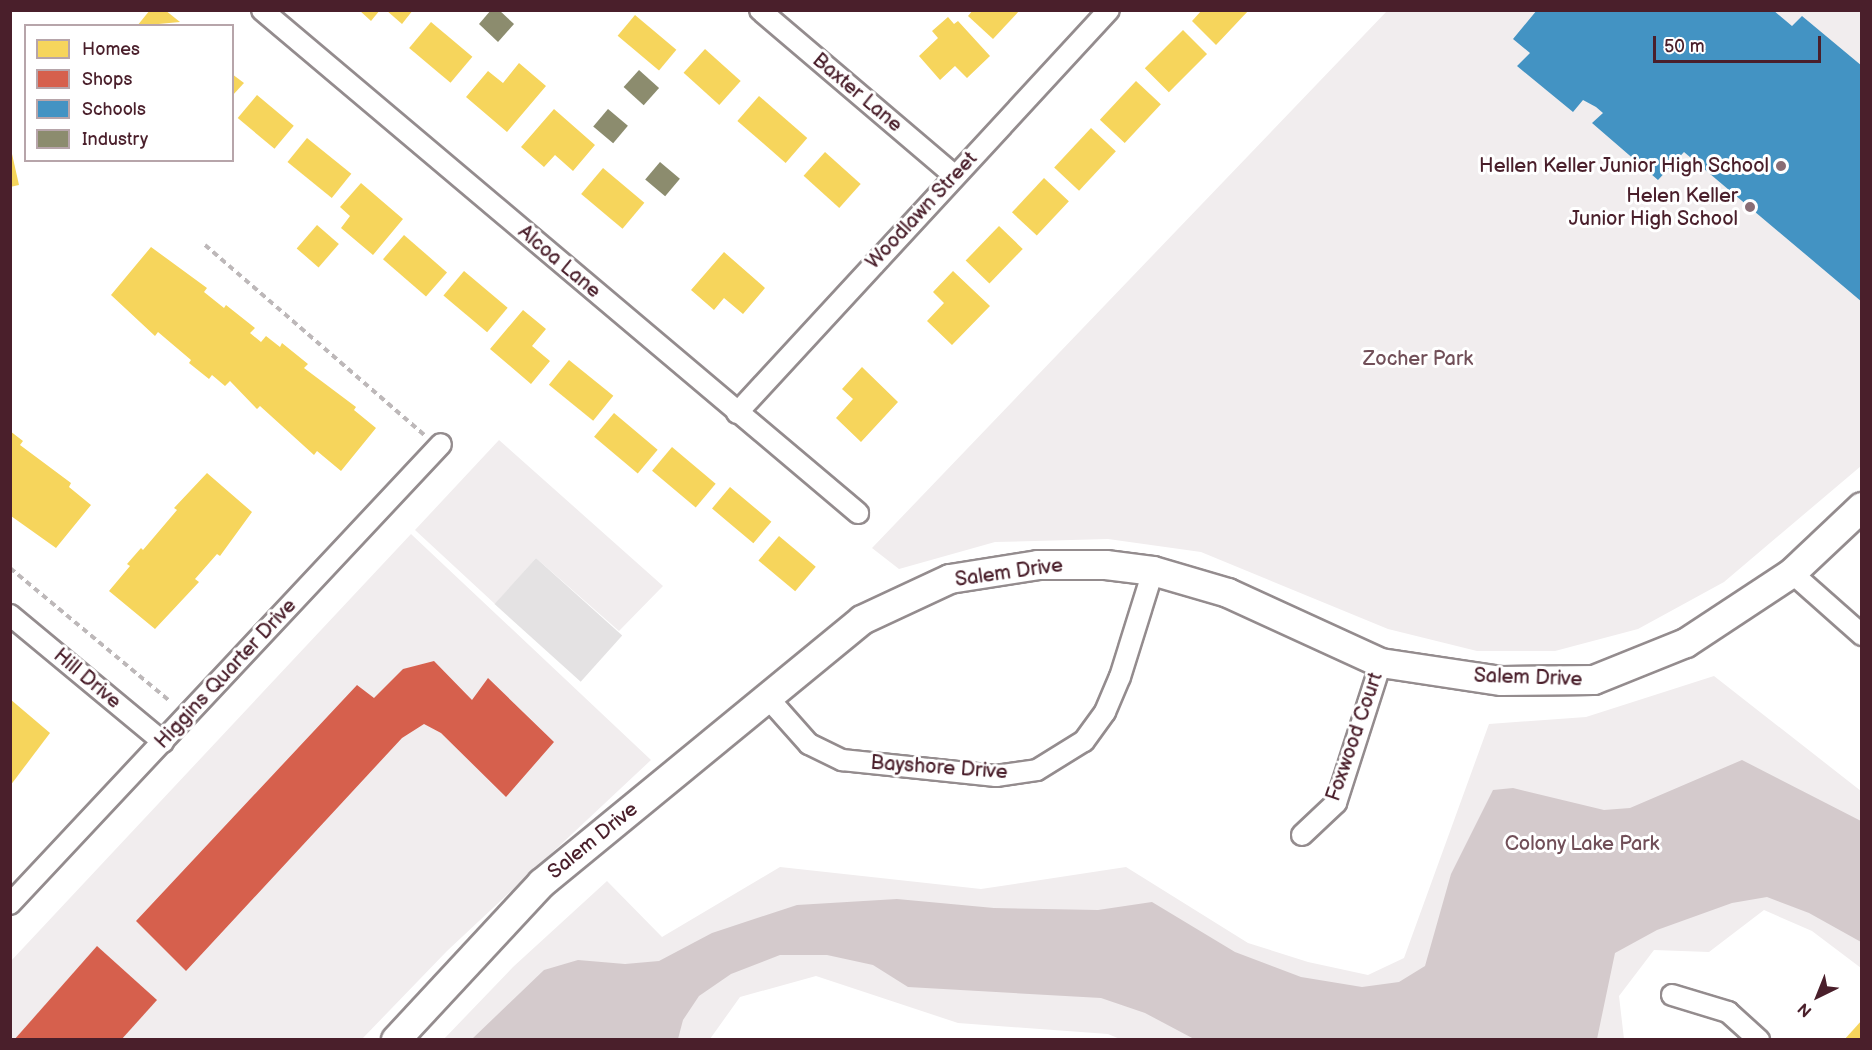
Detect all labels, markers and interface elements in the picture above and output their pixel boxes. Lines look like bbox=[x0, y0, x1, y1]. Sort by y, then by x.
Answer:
legend bbox=[24, 24, 234, 162]
scale bar bbox=[1656, 24, 1824, 62]
text: 50 m bbox=[1664, 36, 1705, 57]
text: Homes bbox=[82, 39, 140, 60]
street label: Baxter Lane bbox=[807, 49, 907, 137]
text: Shops bbox=[82, 69, 132, 90]
text: Schools bbox=[82, 99, 146, 120]
text: Industry bbox=[82, 129, 148, 150]
street label: Woodlawn Street bbox=[861, 147, 983, 275]
place label: Hellen Keller Junior High School bbox=[1478, 154, 1769, 178]
marker: Hellen Keller Junior High School bbox=[1774, 159, 1788, 173]
place label: Helen Keller Junior High School bbox=[1568, 184, 1738, 231]
marker: Helen Keller Junior High School bbox=[1743, 200, 1757, 214]
street label: Alcoa Lane bbox=[513, 220, 605, 304]
park label: Zocher Park bbox=[1363, 347, 1473, 371]
street label: Salem Drive bbox=[954, 554, 1064, 592]
street label: Higgins Quarter Drive bbox=[150, 594, 302, 754]
street label: Hill Drive bbox=[48, 644, 126, 714]
street label: Salem Drive bbox=[1473, 664, 1583, 692]
street label: Foxwood Court bbox=[1322, 670, 1388, 804]
street label: Bayshore Drive bbox=[870, 751, 1008, 785]
street label: Salem Drive bbox=[543, 798, 643, 884]
park label: Colony Lake Park bbox=[1504, 832, 1660, 856]
north arrow bbox=[1788, 966, 1848, 1026]
text: N bbox=[1795, 998, 1816, 1021]

